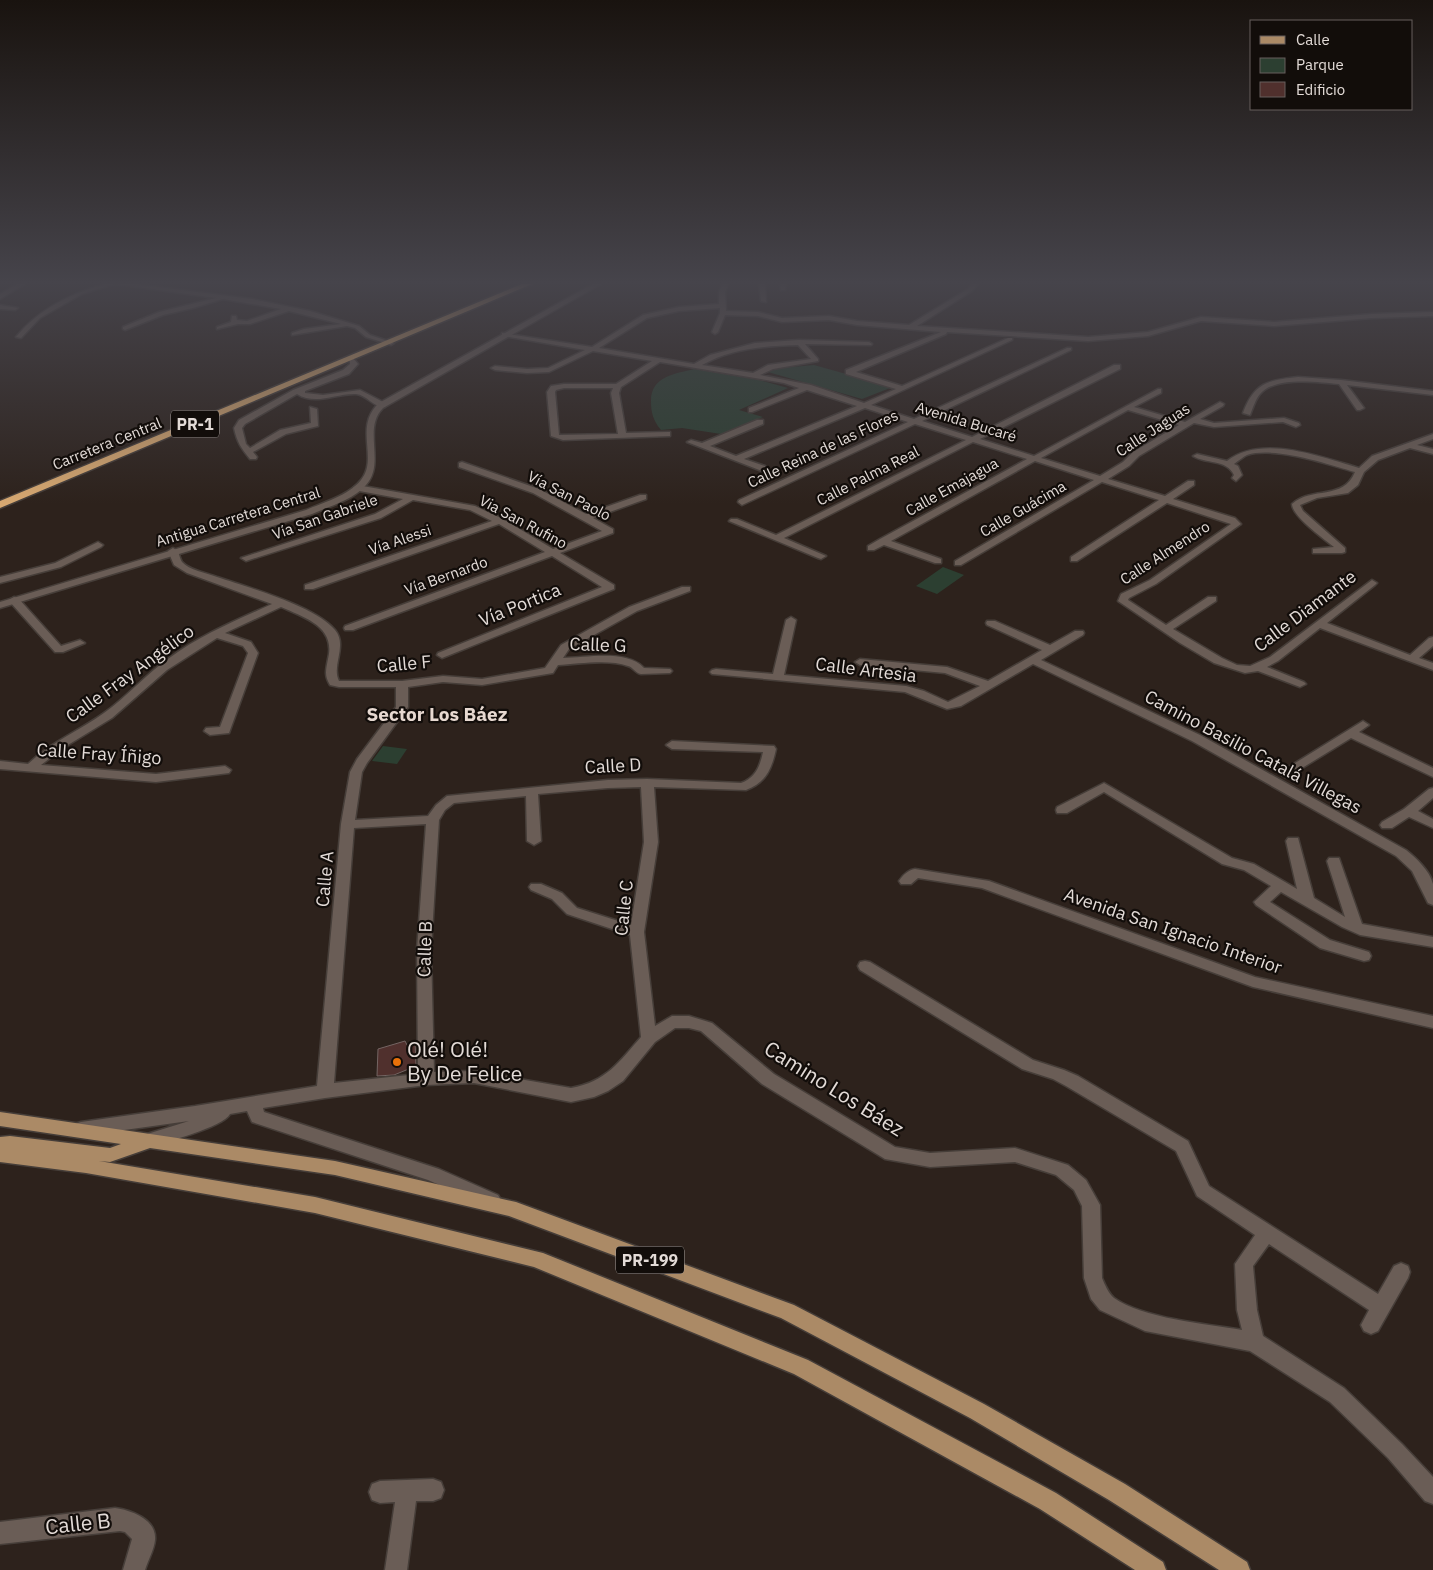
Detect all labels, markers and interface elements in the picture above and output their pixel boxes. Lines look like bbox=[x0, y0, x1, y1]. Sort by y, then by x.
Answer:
legend bbox=[1250, 20, 1413, 110]
text: Calle bbox=[1296, 30, 1330, 49]
text: Parque bbox=[1296, 55, 1344, 74]
text: Edificio bbox=[1296, 80, 1345, 99]
street label: Avenida Bucaré bbox=[913, 397, 1019, 446]
street label: Calle Jaguas bbox=[1112, 399, 1193, 461]
street label: Calle Reina de las Flores bbox=[745, 405, 901, 492]
road number: PR-1 bbox=[171, 410, 219, 438]
street label: Carretera Central bbox=[50, 413, 164, 474]
street label: Calle Palma Real bbox=[813, 442, 922, 510]
street label: Calle Emajagua bbox=[902, 453, 1001, 520]
street label: Vía San Paolo bbox=[524, 466, 614, 525]
street label: Calle Guácima bbox=[976, 476, 1069, 541]
street label: Antigua Carretera Central bbox=[153, 482, 322, 551]
street label: Vía San Gabriele bbox=[270, 490, 380, 543]
street label: Via San Rufino bbox=[476, 490, 570, 553]
street label: Calle Almendro bbox=[1116, 516, 1213, 589]
street label: Vía Alessi bbox=[366, 520, 433, 559]
street label: Vía Bernardo bbox=[402, 552, 490, 599]
street label: Calle Diamante bbox=[1249, 564, 1361, 657]
street label: Vía Portica bbox=[476, 578, 564, 631]
street label: Calle Fray Angélico bbox=[61, 619, 198, 728]
street label: Calle G bbox=[569, 632, 627, 657]
street label: Calle F bbox=[376, 650, 432, 677]
street label: Calle Artesia bbox=[814, 652, 918, 687]
street label: Camino Basilio Catalá Villegas bbox=[1141, 685, 1366, 819]
district label: Sector Los Báez bbox=[367, 702, 508, 726]
street label: Calle Fray Íñigo bbox=[36, 738, 162, 769]
street label: Calle D bbox=[584, 753, 642, 778]
street label: Calle A bbox=[311, 850, 338, 908]
street label: Calle C bbox=[609, 879, 638, 937]
street label: Avenida San Ignacio Interior bbox=[1061, 882, 1286, 979]
street label: Calle B bbox=[412, 920, 437, 978]
street label: Camino Los Báez bbox=[759, 1034, 910, 1143]
place label: Olé! Olé! By De Felice bbox=[407, 1035, 522, 1087]
marker: Olé! Olé! By De Felice bbox=[391, 1056, 403, 1068]
road number: PR-199 bbox=[616, 1246, 684, 1274]
street label: Calle B bbox=[44, 1506, 112, 1540]

